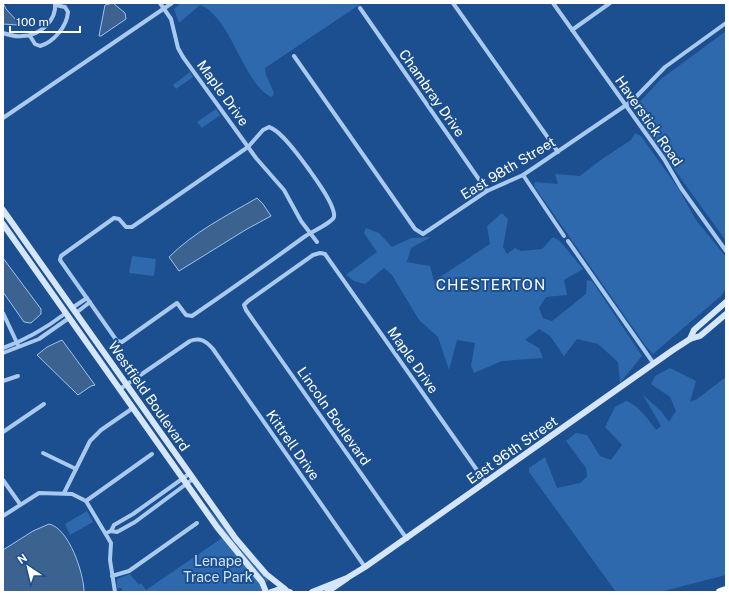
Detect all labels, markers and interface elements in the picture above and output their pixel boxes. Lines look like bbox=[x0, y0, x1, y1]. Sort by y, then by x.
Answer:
scale bar bbox=[10, 8, 80, 34]
text: 100 m bbox=[16, 15, 49, 29]
street label: Chambray Drive bbox=[396, 46, 468, 140]
street label: Maple Drive bbox=[194, 57, 252, 129]
street label: Haverstick Road bbox=[612, 73, 686, 169]
street label: East 98th Street bbox=[458, 133, 558, 203]
district label: CHESTERTON bbox=[436, 276, 546, 293]
street label: Maple Drive bbox=[384, 324, 442, 396]
street label: Westfield Boulevard bbox=[105, 338, 193, 454]
street label: Lincoln Boulevard bbox=[294, 364, 374, 468]
street label: Kittrell Drive bbox=[263, 407, 323, 483]
street label: East 96th Street bbox=[463, 413, 561, 487]
north arrow bbox=[8, 547, 48, 587]
text: N bbox=[15, 551, 29, 566]
park label: Lenape Trace Park bbox=[183, 553, 253, 585]

